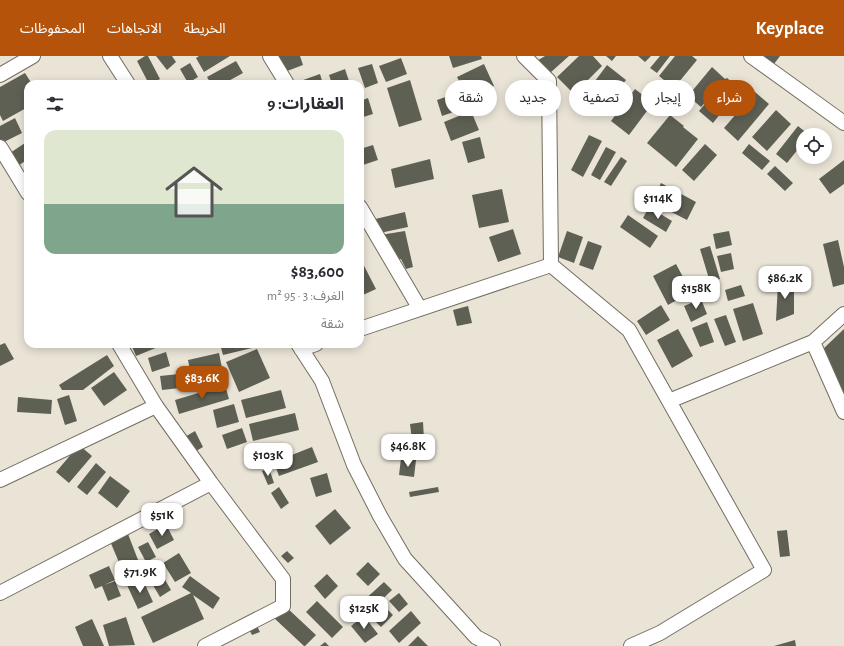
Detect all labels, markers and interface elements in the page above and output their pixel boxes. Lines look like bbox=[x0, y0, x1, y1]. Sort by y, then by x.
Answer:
text: Keyplace bbox=[756, 19, 824, 38]
text: المحفوظات bbox=[20, 22, 85, 36]
text: الاتجاهات bbox=[107, 22, 162, 36]
text: الخريطة bbox=[184, 22, 226, 36]
chip: شقة bbox=[445, 80, 497, 116]
chip: جديد bbox=[505, 80, 561, 116]
chip: تصفية bbox=[569, 80, 633, 116]
chip: إيجار bbox=[641, 80, 695, 116]
chip: شراء bbox=[703, 80, 756, 116]
icon: filters bbox=[44, 93, 66, 115]
text: العقارات: 9 bbox=[267, 95, 344, 112]
map controls bbox=[796, 128, 832, 164]
button: locate bbox=[796, 128, 832, 164]
icon: home bbox=[158, 156, 230, 228]
pin: $114K bbox=[630, 186, 686, 220]
text: $114K bbox=[643, 192, 673, 205]
text: $83,600 bbox=[291, 263, 344, 280]
pin: $86.2K bbox=[752, 266, 818, 300]
text: $86.2K bbox=[767, 272, 803, 285]
pin: $158K bbox=[668, 276, 724, 310]
text: $158K bbox=[681, 282, 711, 295]
text: الغرف: 3 · 95 m² bbox=[267, 290, 344, 303]
text: شقة bbox=[321, 318, 344, 331]
pin: $83.6K bbox=[169, 366, 235, 400]
text: $83.6K bbox=[185, 372, 219, 385]
pin: $46.8K bbox=[375, 434, 441, 468]
text: $46.8K bbox=[390, 440, 426, 453]
pin: $103K bbox=[240, 443, 296, 477]
text: $103K bbox=[253, 449, 283, 462]
pin: $51K bbox=[138, 503, 186, 537]
text: $51K bbox=[150, 509, 174, 522]
pin: $71.9K bbox=[107, 560, 173, 594]
text: $71.9K bbox=[124, 566, 157, 579]
pin: $125K bbox=[336, 596, 392, 630]
text: $125K bbox=[349, 602, 379, 615]

